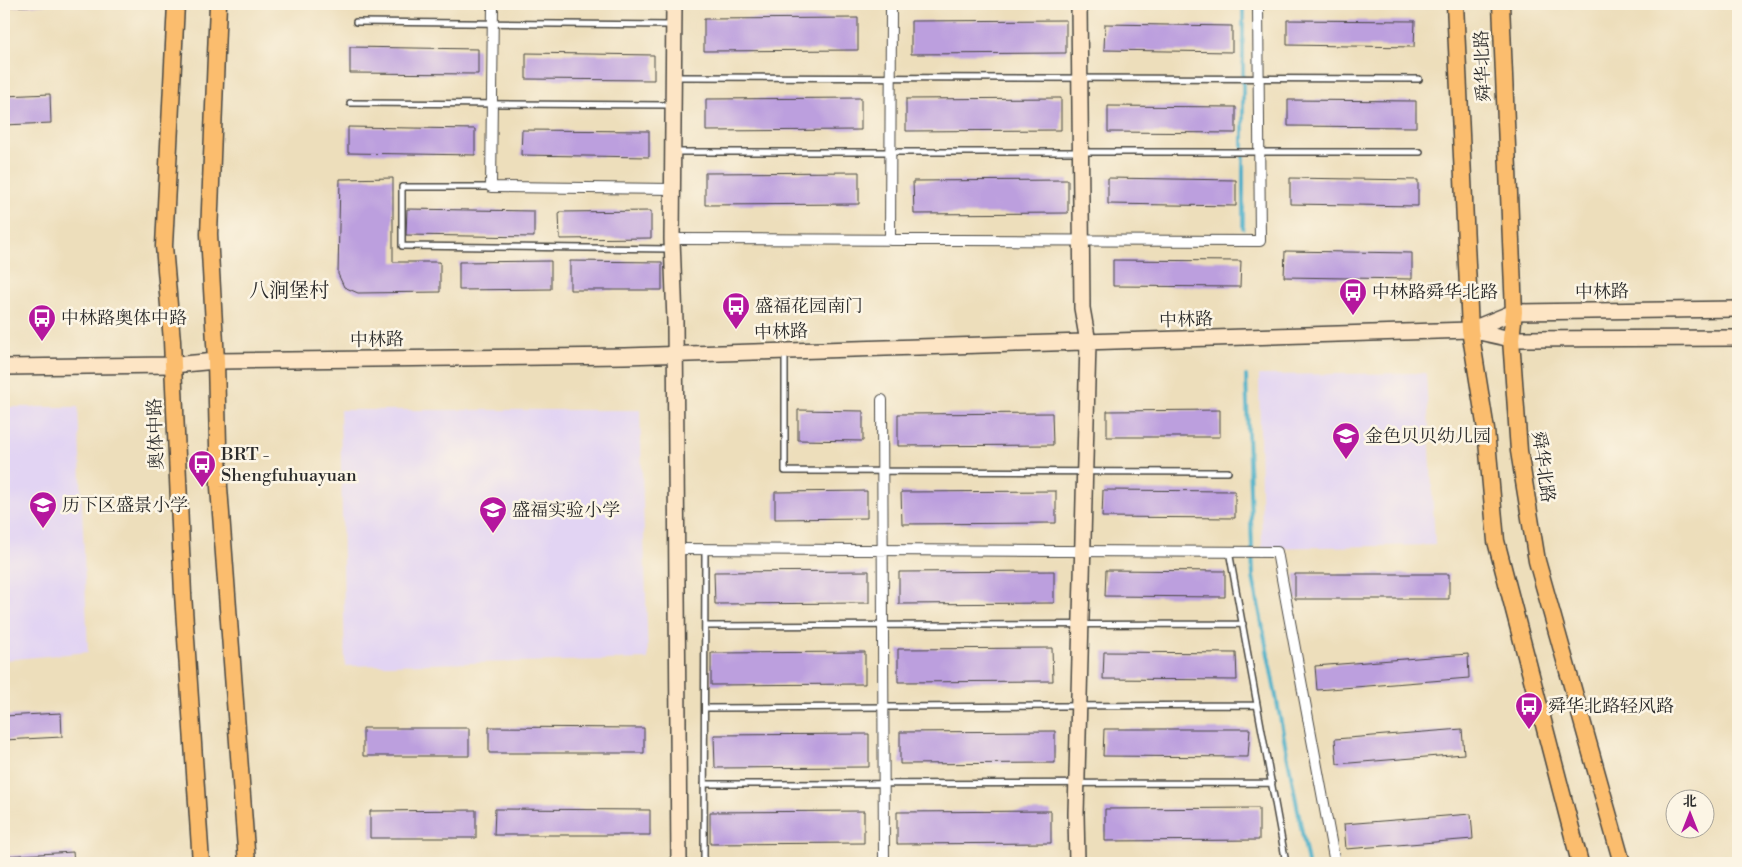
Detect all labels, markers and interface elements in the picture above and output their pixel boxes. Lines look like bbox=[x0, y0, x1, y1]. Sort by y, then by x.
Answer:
street label: 舜华北路 bbox=[1470, 30, 1496, 102]
bus stop icon: 中林路舜华北路 bbox=[1338, 277, 1368, 316]
district label: 八涧堡村 bbox=[249, 279, 329, 304]
street label: 中林路 bbox=[1575, 280, 1629, 304]
place label: 中林路舜华北路 bbox=[1372, 281, 1498, 304]
bus stop icon: 盛福花园南门 bbox=[721, 291, 751, 330]
place label: 盛福花园南门 bbox=[755, 295, 863, 318]
bus stop icon: 中林路奥体中路 bbox=[27, 303, 57, 342]
place label: 中林路奥体中路 bbox=[61, 307, 187, 330]
street label: 中林路 bbox=[1159, 308, 1213, 332]
street label: 中林路 bbox=[754, 320, 808, 344]
street label: 中林路 bbox=[350, 328, 404, 352]
street label: 奥体中路 bbox=[143, 398, 169, 470]
school or university icon: 金色贝贝幼儿园 bbox=[1331, 421, 1361, 460]
place label: 金色贝贝幼儿园 bbox=[1365, 425, 1491, 448]
street label: 舜华北路 bbox=[1527, 430, 1559, 504]
place label: BRT - Shengfuhuayuan bbox=[220, 443, 357, 487]
bus stop icon: BRT - Shengfuhuayuan bbox=[187, 449, 217, 488]
school or university icon: 历下区盛景小学 bbox=[28, 490, 58, 529]
place label: 历下区盛景小学 bbox=[62, 494, 188, 517]
school or university icon: 盛福实验小学 bbox=[478, 495, 508, 534]
place label: 盛福实验小学 bbox=[512, 499, 620, 522]
bus stop icon: 舜华北路轻风路 bbox=[1514, 691, 1544, 730]
place label: 舜华北路轻风路 bbox=[1548, 695, 1674, 718]
north arrow bbox=[1664, 790, 1714, 840]
text: 北 bbox=[1683, 793, 1697, 811]

